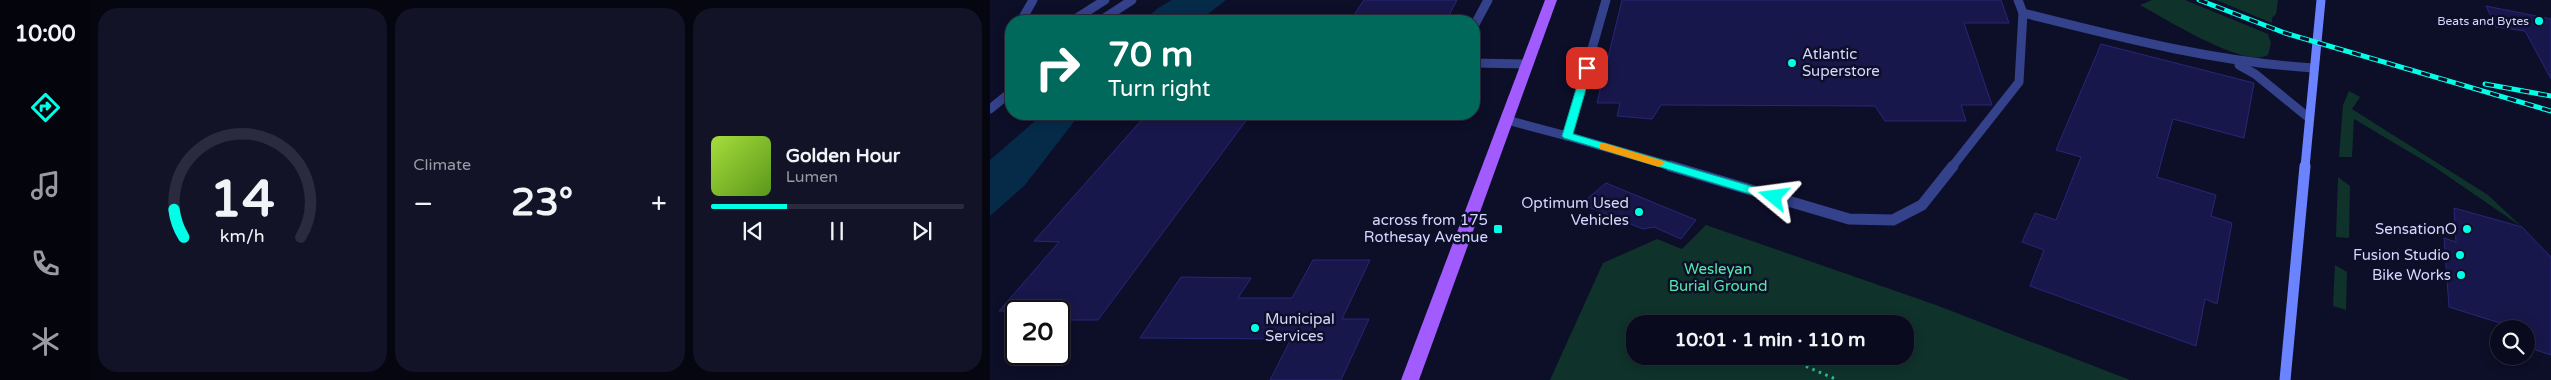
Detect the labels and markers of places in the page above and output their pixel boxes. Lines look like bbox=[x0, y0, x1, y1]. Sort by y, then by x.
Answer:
place label: Beats and Bytes bbox=[2437, 14, 2529, 28]
marker: Beats and Bytes bbox=[2533, 15, 2545, 27]
place label: Atlantic Superstore bbox=[1802, 45, 1880, 80]
pin bbox=[1566, 47, 1608, 89]
marker: Atlantic Superstore bbox=[1786, 57, 1798, 69]
place label: Optimum Used Vehicles bbox=[1521, 194, 1629, 229]
marker: Optimum Used Vehicles bbox=[1633, 206, 1645, 218]
place label: across from 175 Rothesay Avenue bbox=[1364, 211, 1488, 246]
place label: SensationO bbox=[2375, 220, 2457, 238]
marker: across from 175 Rothesay Avenue bbox=[1492, 223, 1504, 235]
marker: SensationO bbox=[2461, 223, 2473, 235]
place label: Fusion Studio bbox=[2353, 246, 2450, 264]
marker: Fusion Studio bbox=[2454, 249, 2466, 261]
place label: Bike Works bbox=[2372, 266, 2451, 284]
marker: Bike Works bbox=[2455, 269, 2467, 281]
place label: Municipal Services bbox=[1265, 310, 1335, 345]
marker: Municipal Services bbox=[1249, 322, 1261, 334]

